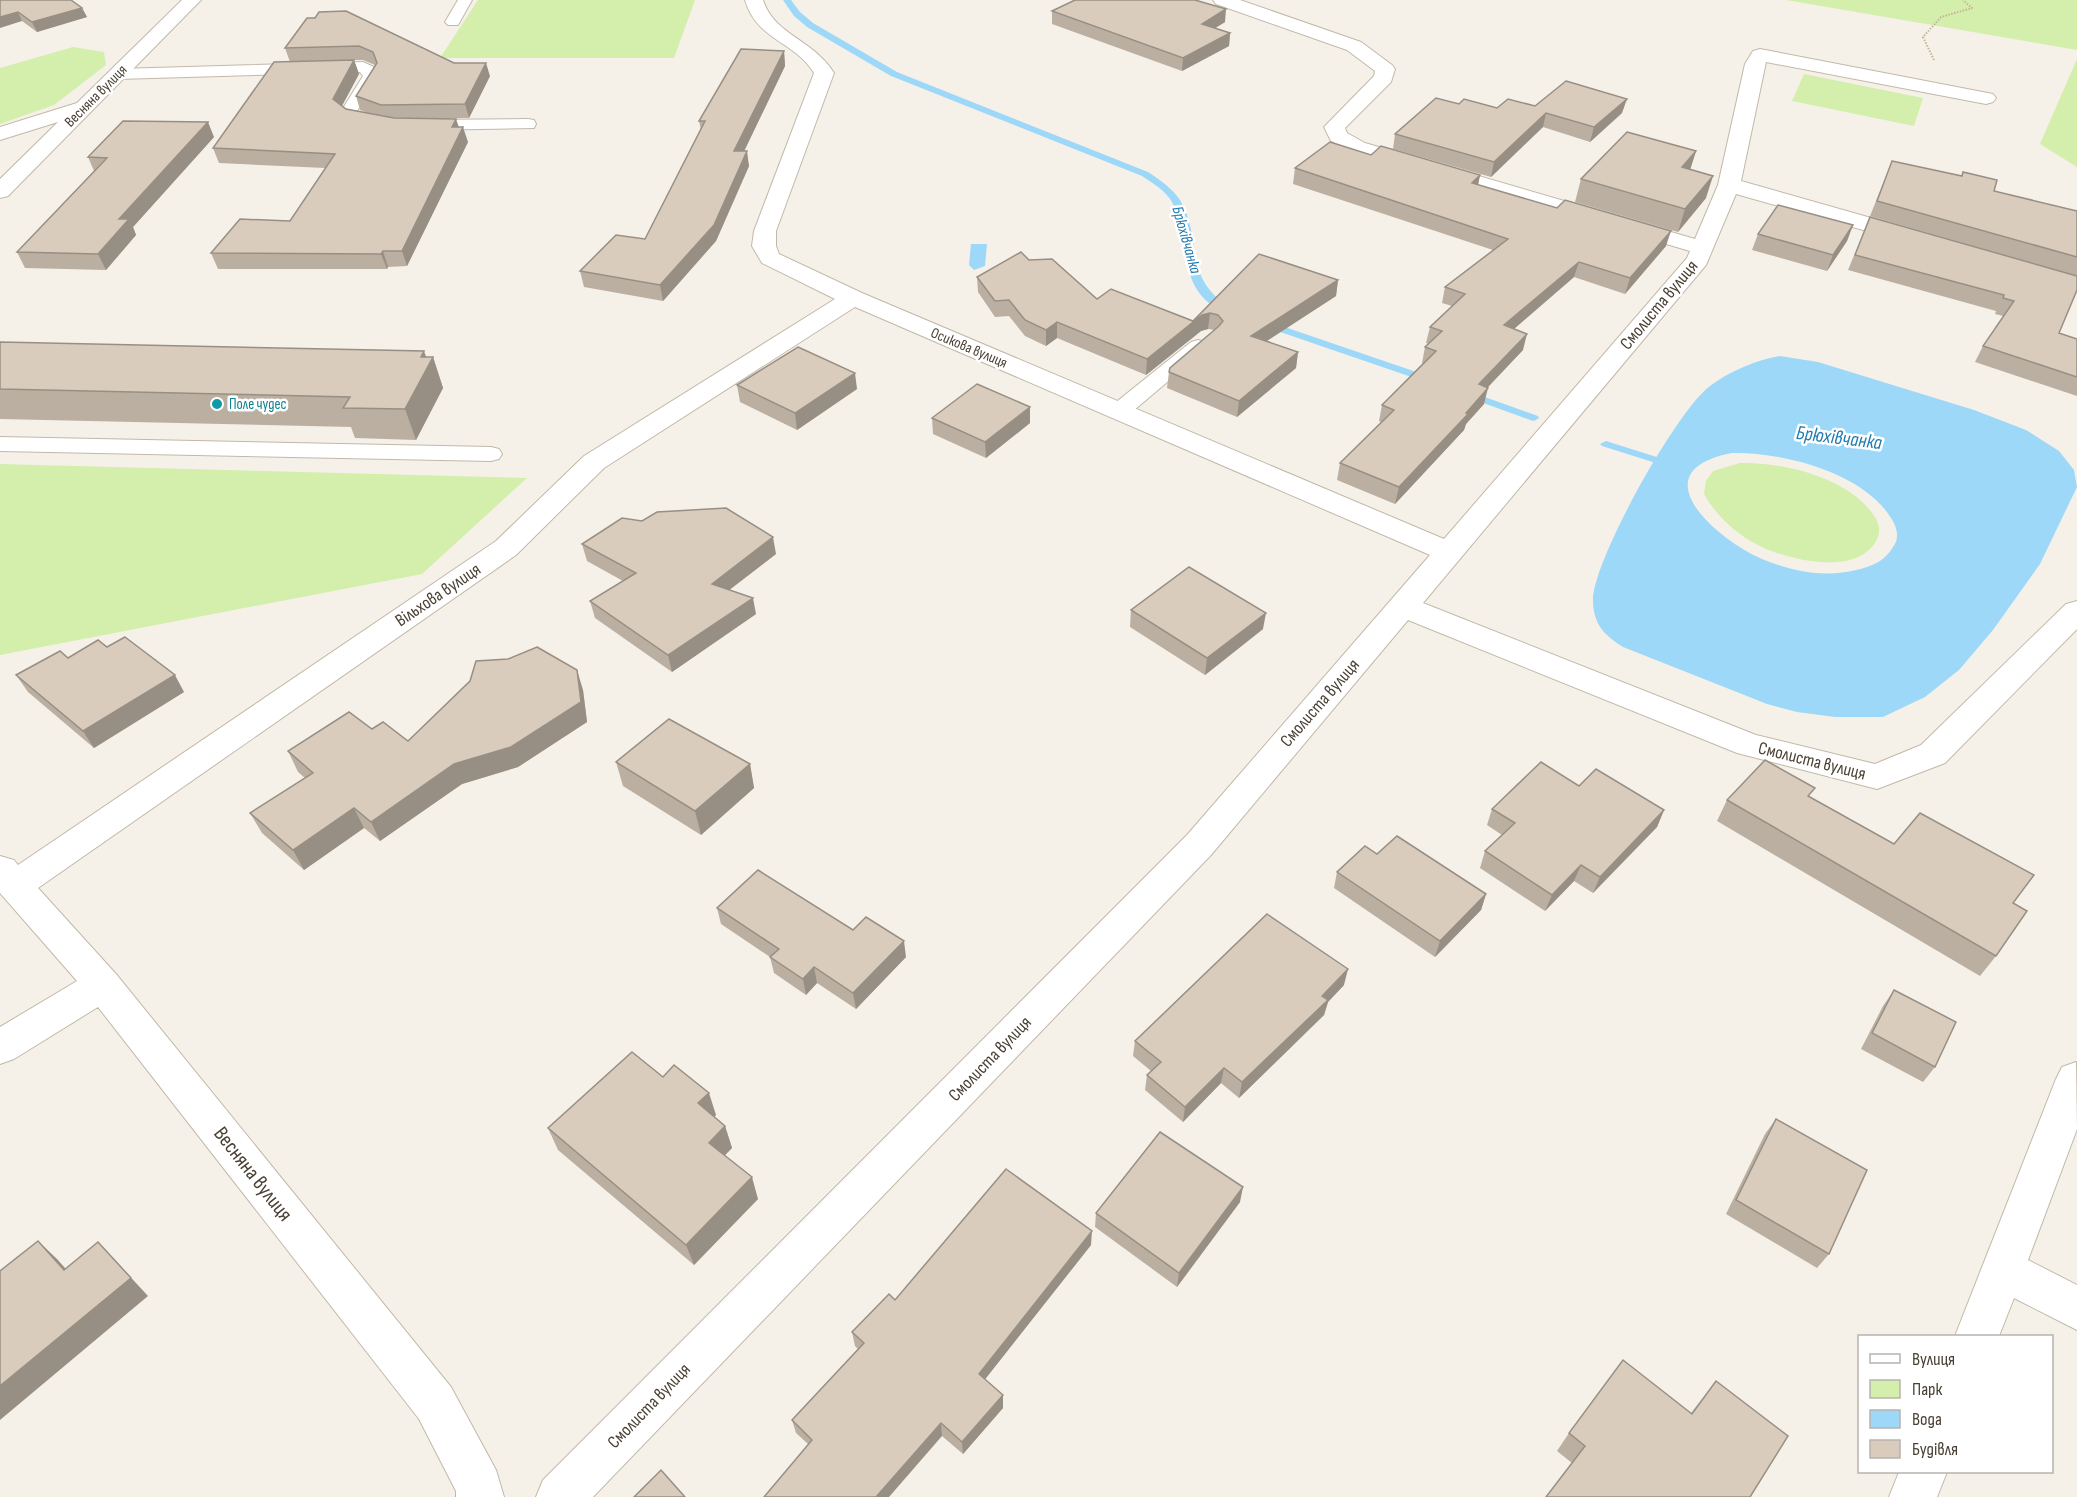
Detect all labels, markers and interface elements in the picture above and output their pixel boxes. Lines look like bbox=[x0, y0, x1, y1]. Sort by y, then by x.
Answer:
street label: Весняна вулиця bbox=[61, 61, 131, 131]
water label: Брюхівчанка bbox=[1167, 204, 1205, 276]
street label: Смолиста вулиця bbox=[1616, 256, 1702, 354]
street label: Осикова вулиця bbox=[928, 323, 1010, 373]
place label: Поле чудес bbox=[229, 395, 287, 414]
marker: Поле чудес bbox=[210, 397, 224, 411]
water label: Брюхівчанка bbox=[1795, 421, 1883, 455]
street label: Вільхова вулиця bbox=[391, 559, 485, 631]
street label: Смолиста вулиця bbox=[1276, 655, 1364, 751]
street label: Смолиста вулиця bbox=[1756, 738, 1868, 784]
street label: Смолиста вулиця bbox=[944, 1012, 1036, 1106]
street label: Весняна вулиця bbox=[208, 1122, 298, 1226]
legend bbox=[1858, 1335, 2053, 1473]
text: Вулиця bbox=[1912, 1349, 1955, 1370]
street label: Смолиста вулиця bbox=[603, 1359, 695, 1453]
text: Парк bbox=[1912, 1379, 1943, 1400]
text: Вода bbox=[1912, 1409, 1942, 1430]
text: Будівля bbox=[1912, 1439, 1958, 1460]

